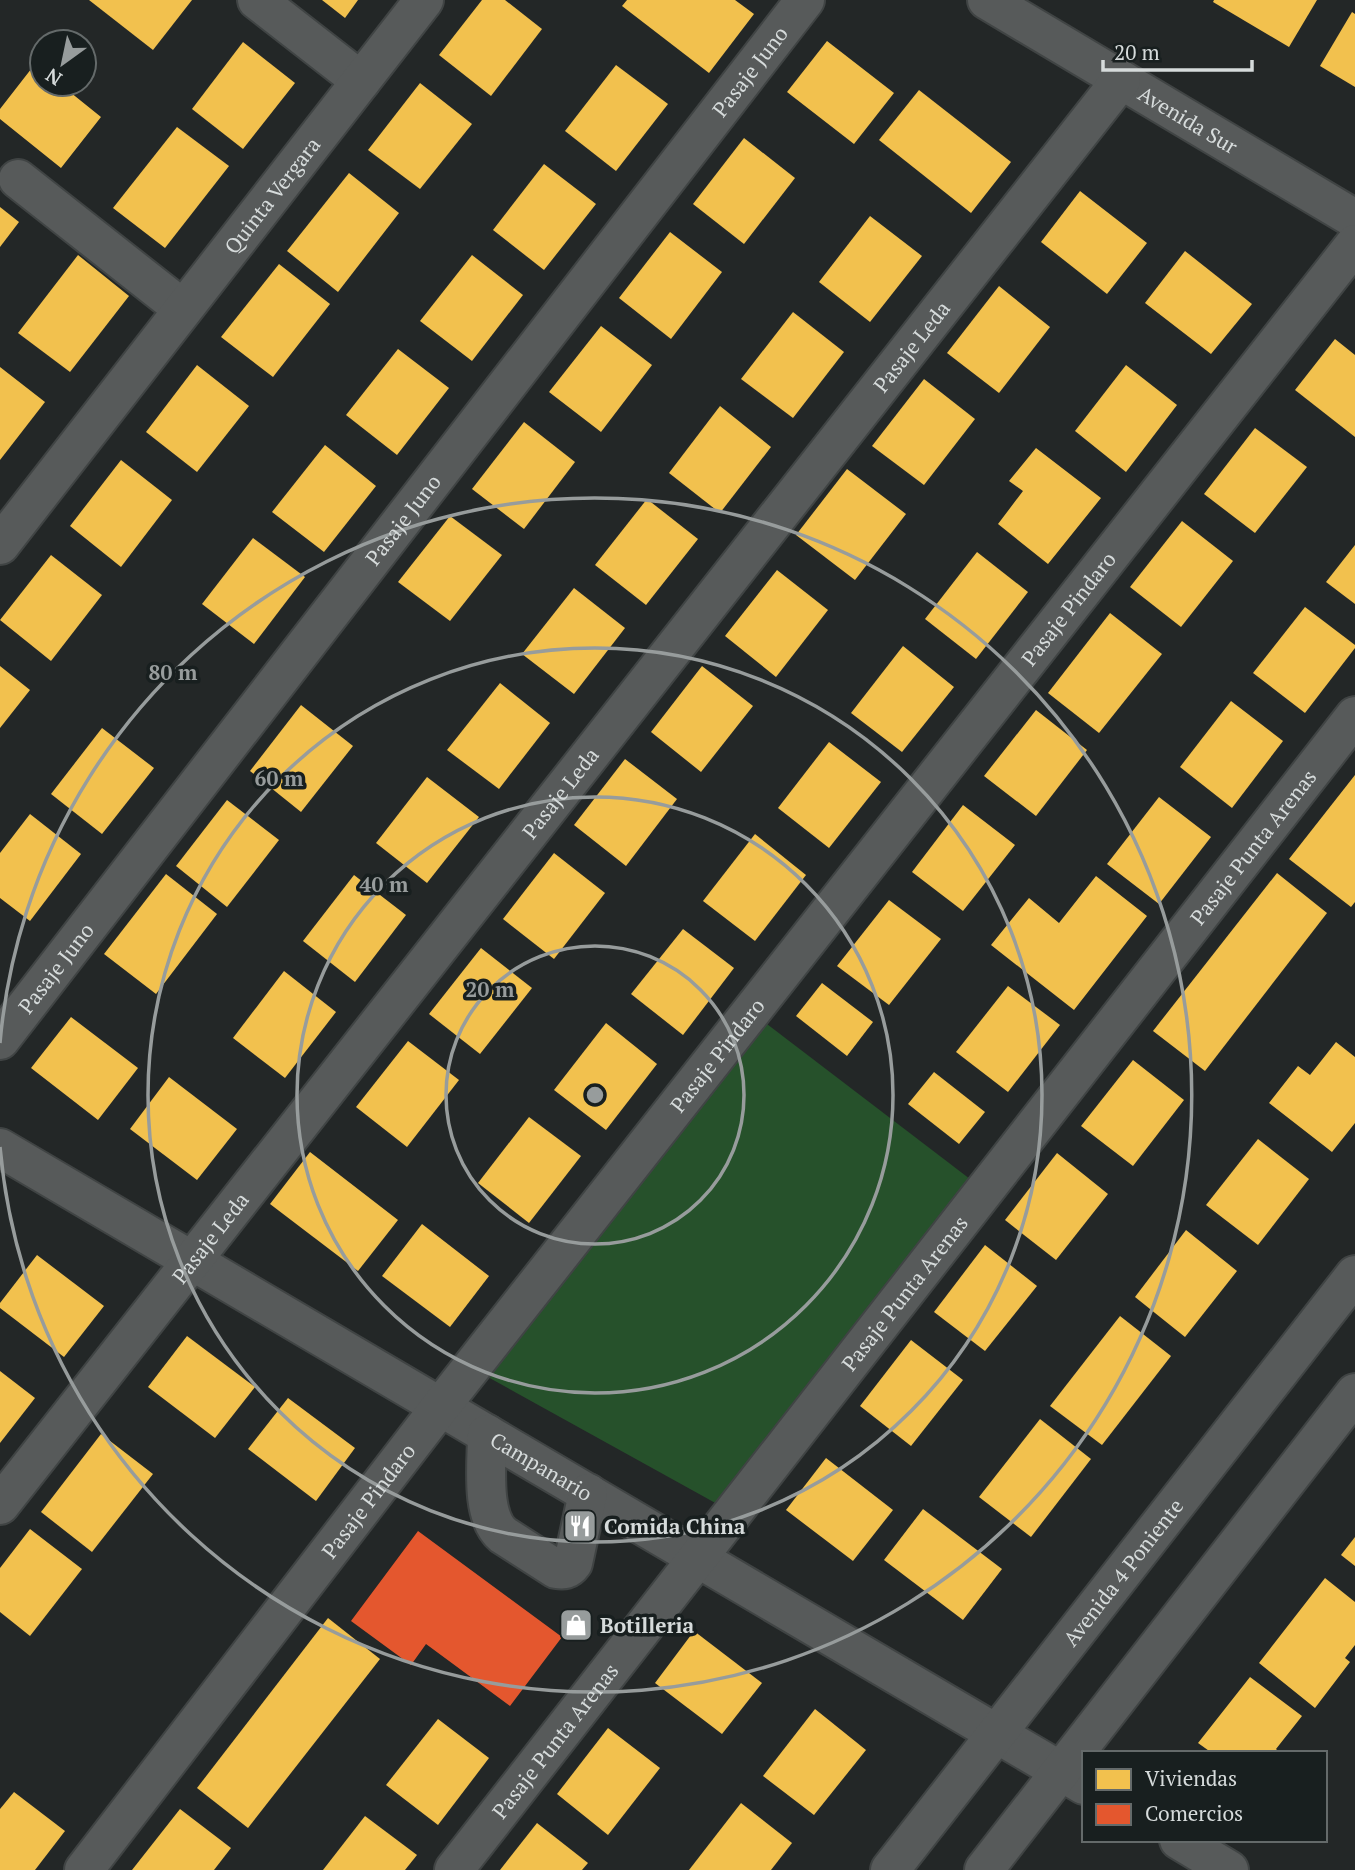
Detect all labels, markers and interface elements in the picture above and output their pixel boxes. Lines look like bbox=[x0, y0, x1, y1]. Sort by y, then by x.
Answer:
street label: Pasaje Juno bbox=[706, 20, 794, 123]
north arrow bbox=[28, 28, 98, 98]
scale bar bbox=[1103, 28, 1252, 72]
text: 20 m bbox=[1114, 38, 1160, 66]
text: N bbox=[40, 63, 66, 92]
street label: Avenida Sur bbox=[1133, 79, 1243, 160]
street label: Quinta Vergara bbox=[218, 131, 327, 260]
street label: Pasaje Leda bbox=[867, 295, 956, 398]
street label: Pasaje Juno bbox=[359, 468, 447, 571]
street label: Pasaje Pindaro bbox=[1015, 546, 1122, 671]
text: 80 m bbox=[149, 658, 198, 686]
street label: Pasaje Leda bbox=[515, 741, 605, 844]
street label: Pasaje Punta Arenas bbox=[1183, 763, 1322, 930]
text: 60 m bbox=[255, 764, 304, 792]
text: 40 m bbox=[360, 870, 409, 898]
street label: Pasaje Juno bbox=[12, 917, 100, 1019]
text: 20 m bbox=[466, 975, 515, 1003]
street label: Pasaje Pindaro bbox=[663, 992, 771, 1118]
centre of rings bbox=[583, 1083, 607, 1107]
street label: Pasaje Leda bbox=[166, 1186, 255, 1289]
street label: Pasaje Punta Arenas bbox=[835, 1210, 974, 1376]
street label: Campanario bbox=[485, 1425, 598, 1507]
street label: Pasaje Pindaro bbox=[315, 1437, 421, 1564]
street label: Avenida 4 Poniente bbox=[1056, 1493, 1189, 1652]
restaurant icon: Comida China bbox=[561, 1507, 599, 1545]
place label: Comida China bbox=[604, 1512, 746, 1540]
shop icon: Botilleria bbox=[557, 1606, 595, 1644]
place label: Botilleria bbox=[600, 1611, 695, 1639]
street label: Pasaje Punta Arenas bbox=[485, 1657, 624, 1824]
legend bbox=[1082, 1751, 1327, 1842]
text: Viviendas bbox=[1145, 1764, 1237, 1792]
text: Comercios bbox=[1145, 1799, 1243, 1827]

